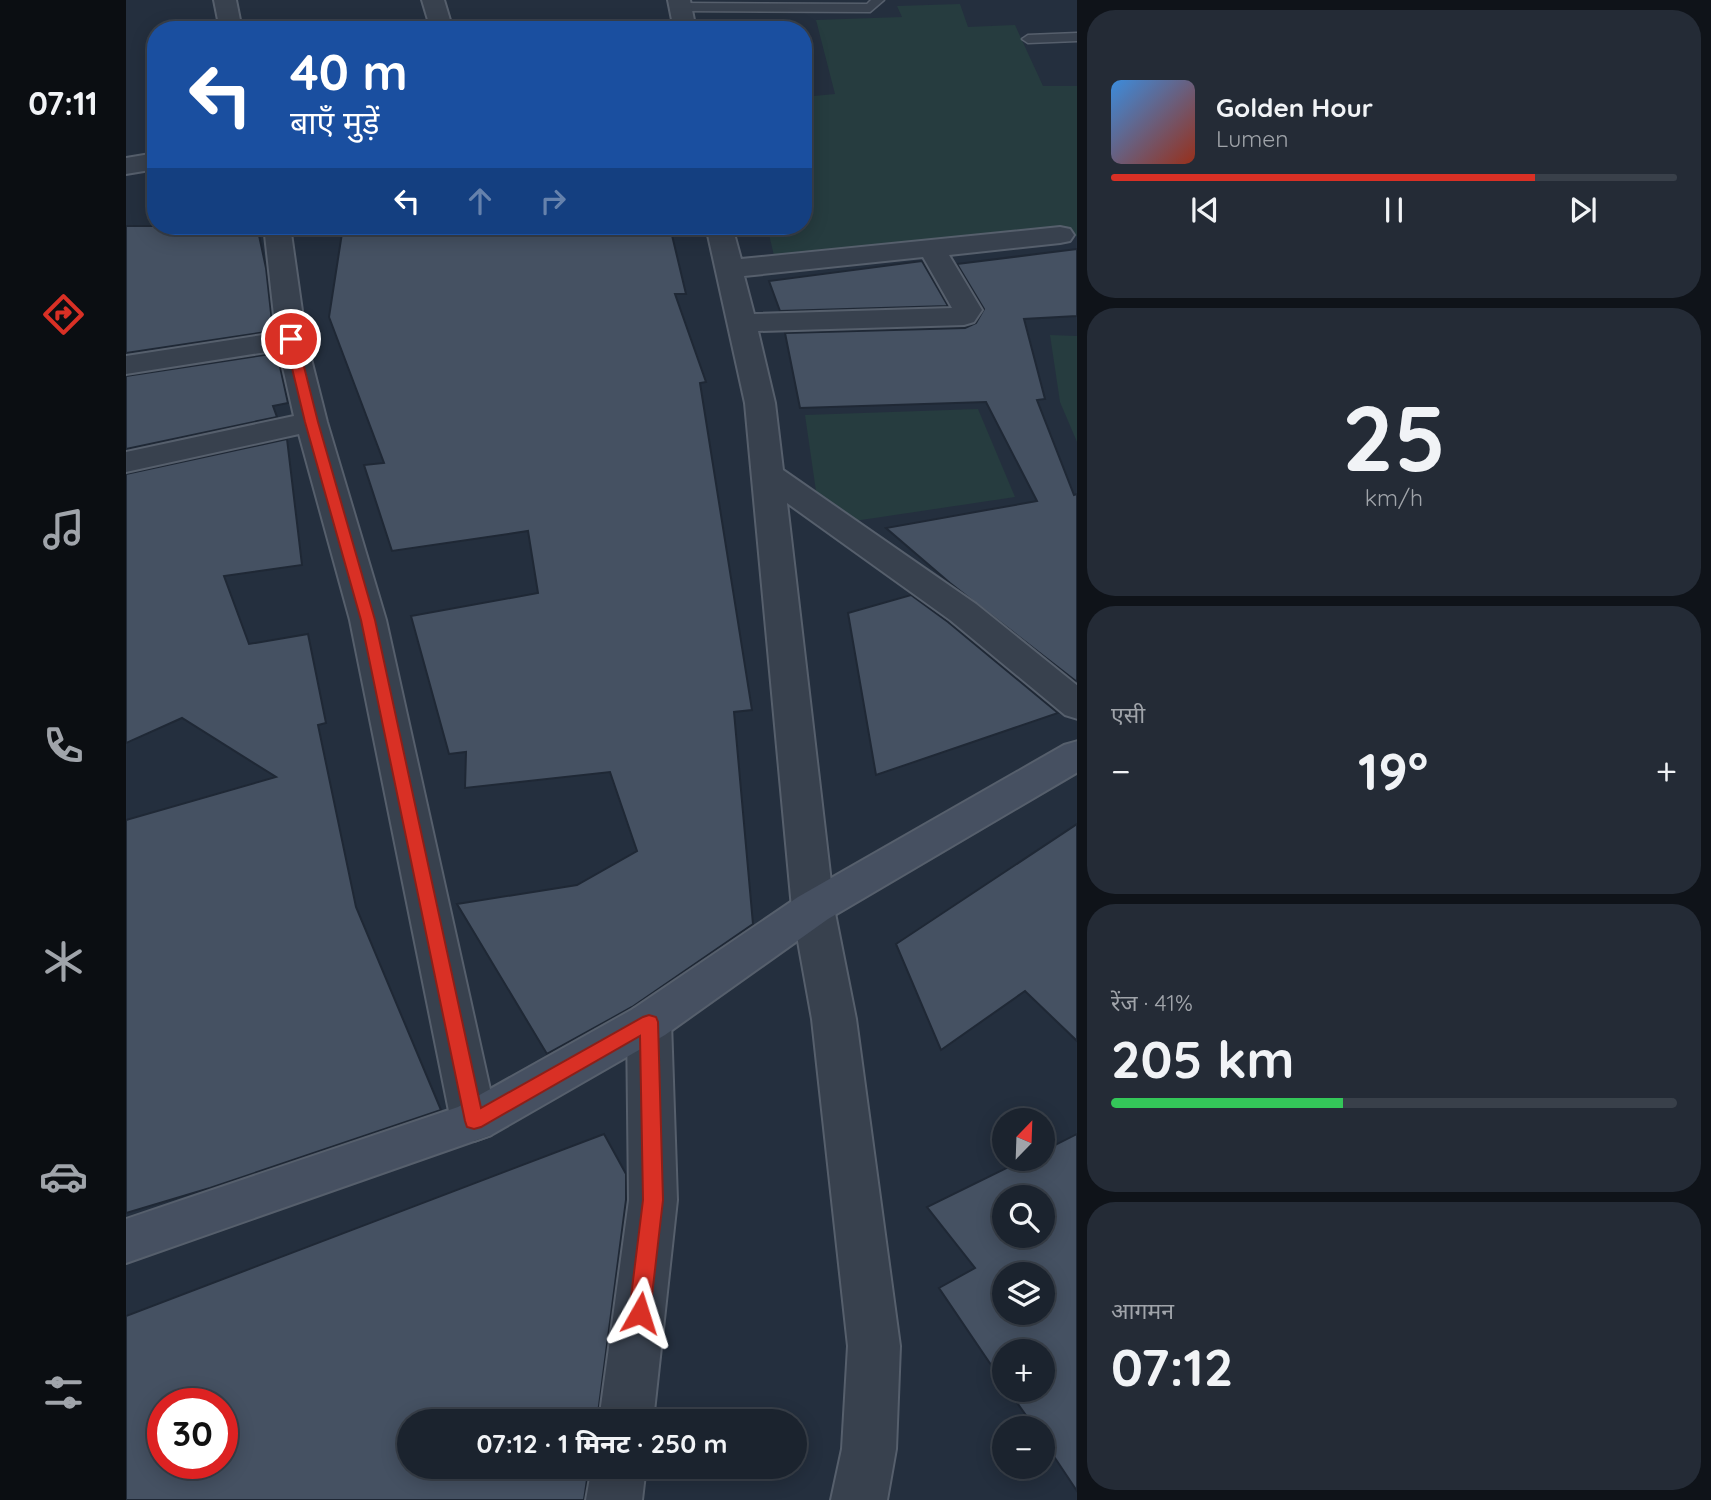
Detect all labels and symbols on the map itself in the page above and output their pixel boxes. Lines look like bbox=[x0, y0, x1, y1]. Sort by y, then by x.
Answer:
pin bbox=[261, 309, 321, 369]
north arrow bbox=[992, 1108, 1055, 1171]
position arrow bbox=[603, 1276, 677, 1350]
speed limit sign: 30 bbox=[147, 1388, 238, 1479]

